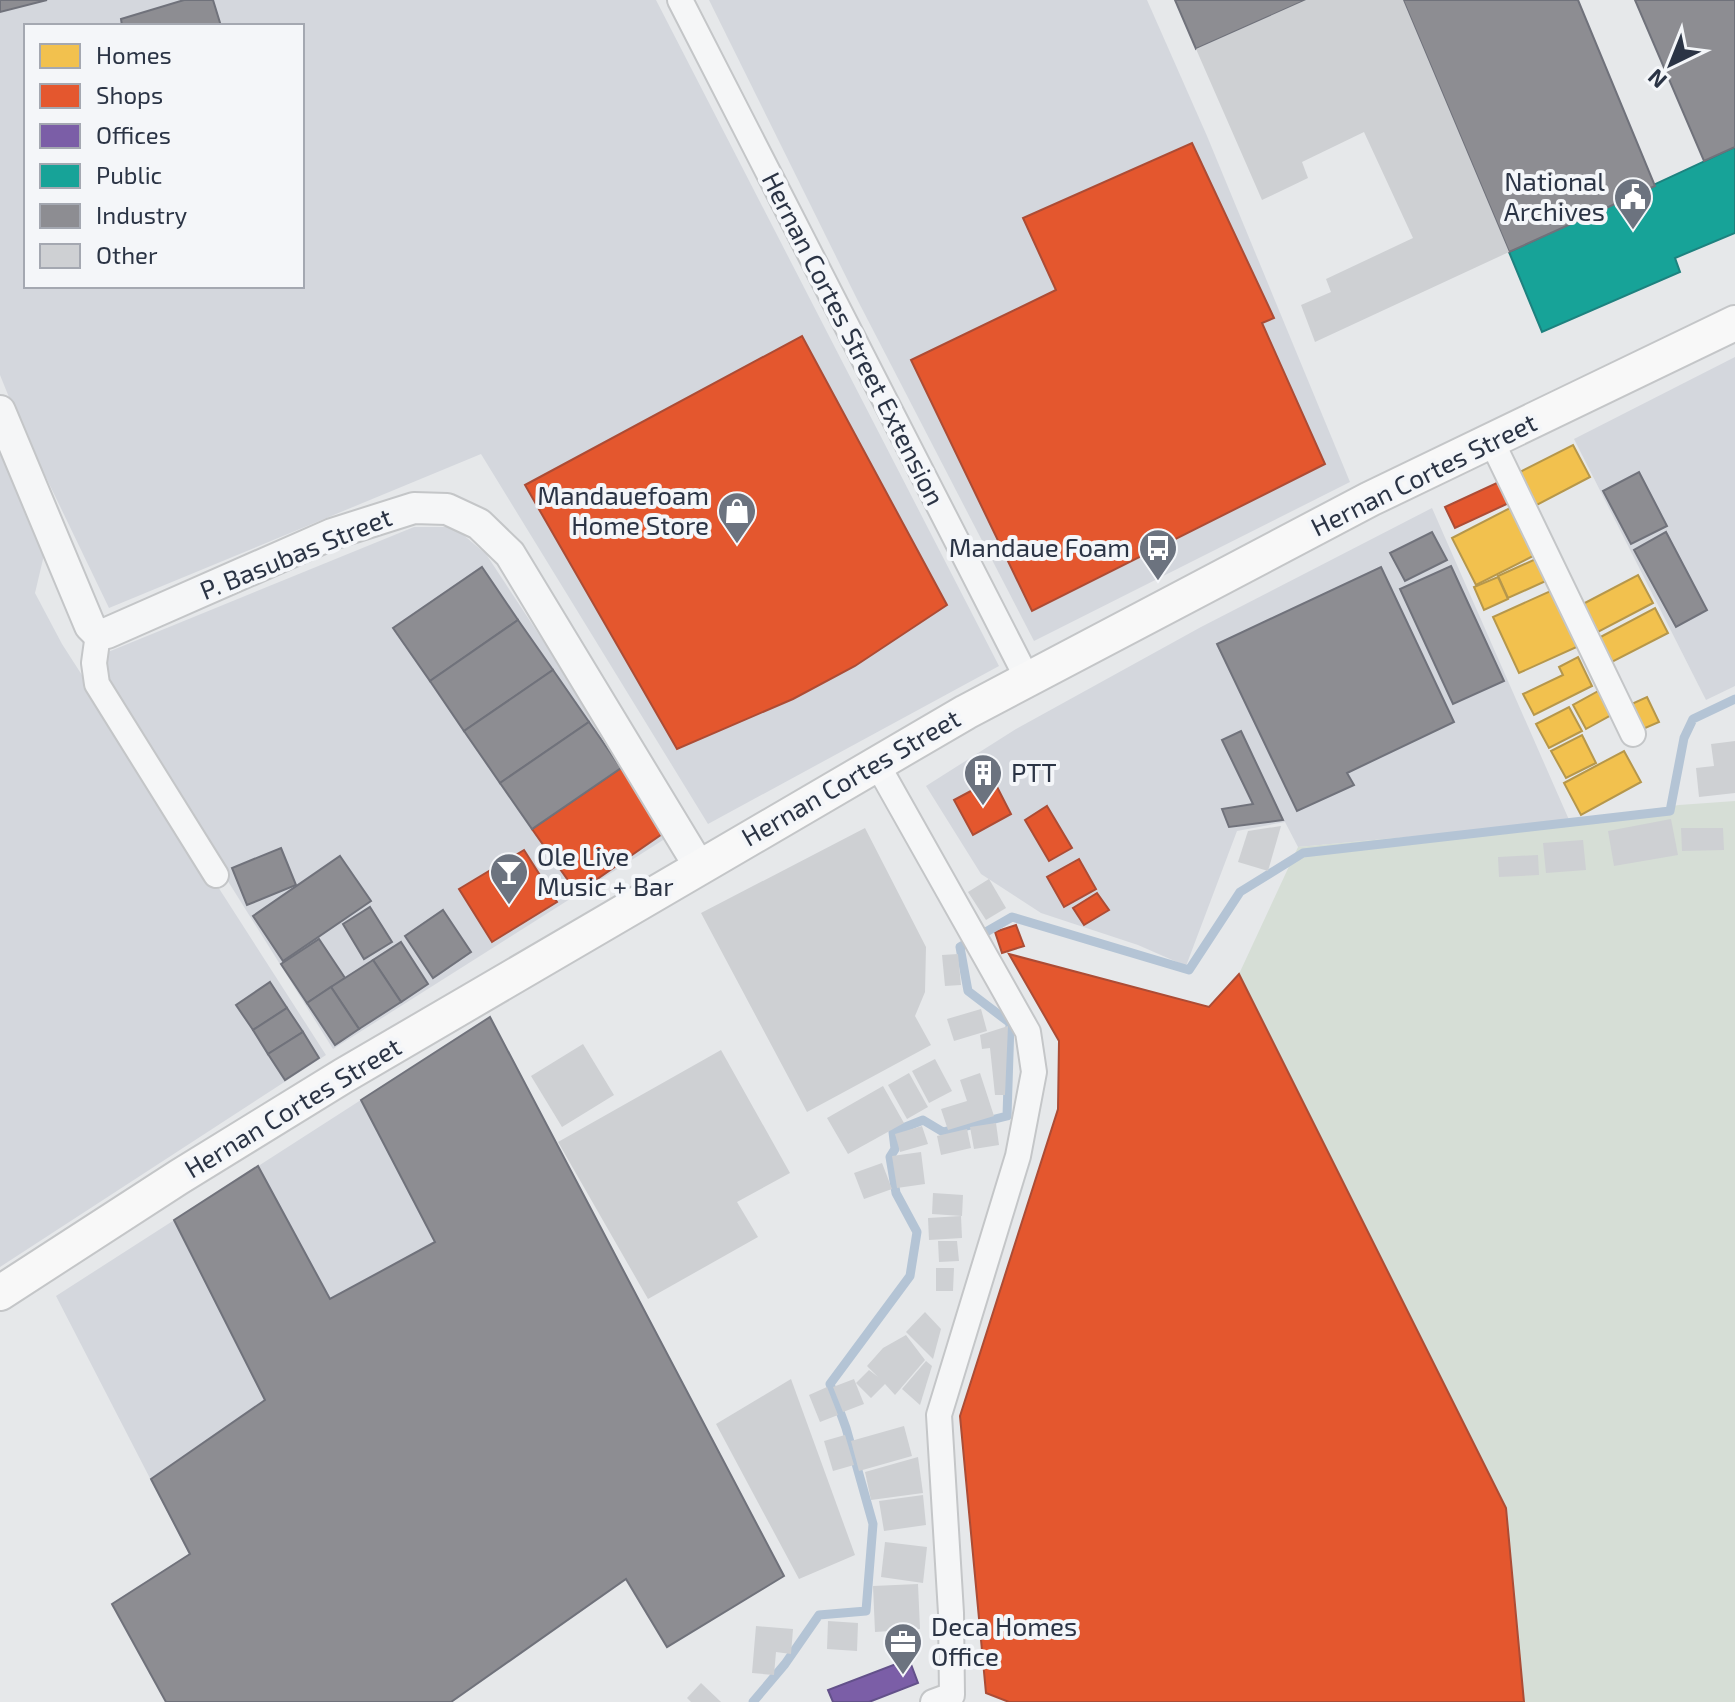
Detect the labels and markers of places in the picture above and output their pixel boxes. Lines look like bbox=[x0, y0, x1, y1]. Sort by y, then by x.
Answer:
place label: National Archives bbox=[1504, 165, 1605, 226]
public building icon: National Archives bbox=[1612, 176, 1654, 231]
place label: Mandauefoam Home Store bbox=[537, 479, 709, 540]
shop icon: Mandauefoam Home Store bbox=[716, 490, 758, 545]
bus stop icon: Mandaue Foam bbox=[1137, 527, 1179, 582]
place label: Mandaue Foam bbox=[949, 531, 1130, 562]
building icon: PTT bbox=[962, 752, 1004, 807]
place label: PTT bbox=[1011, 756, 1057, 787]
place label: Ole Live Music + Bar bbox=[537, 840, 674, 901]
bar icon: Ole Live Music + Bar bbox=[488, 851, 530, 906]
place label: Deca Homes Office bbox=[931, 1610, 1077, 1671]
office icon: Deca Homes Office bbox=[882, 1621, 924, 1676]

